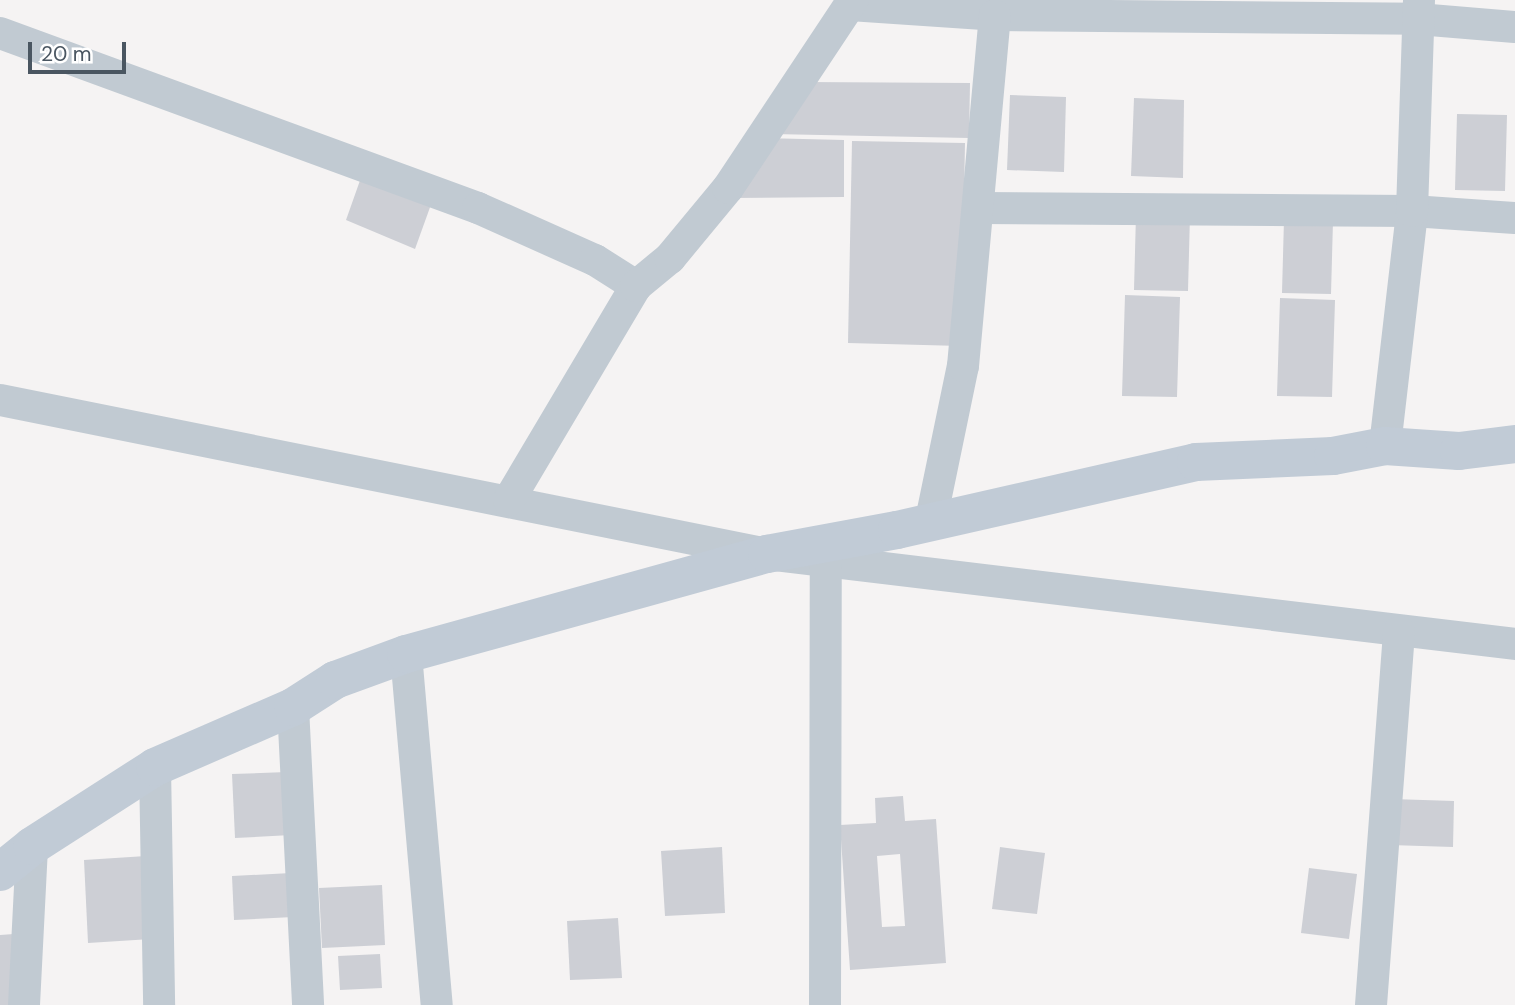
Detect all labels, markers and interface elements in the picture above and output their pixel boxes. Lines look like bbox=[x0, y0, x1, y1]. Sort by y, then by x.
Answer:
scale bar bbox=[32, 28, 130, 72]
text: 20 m bbox=[41, 40, 92, 68]

